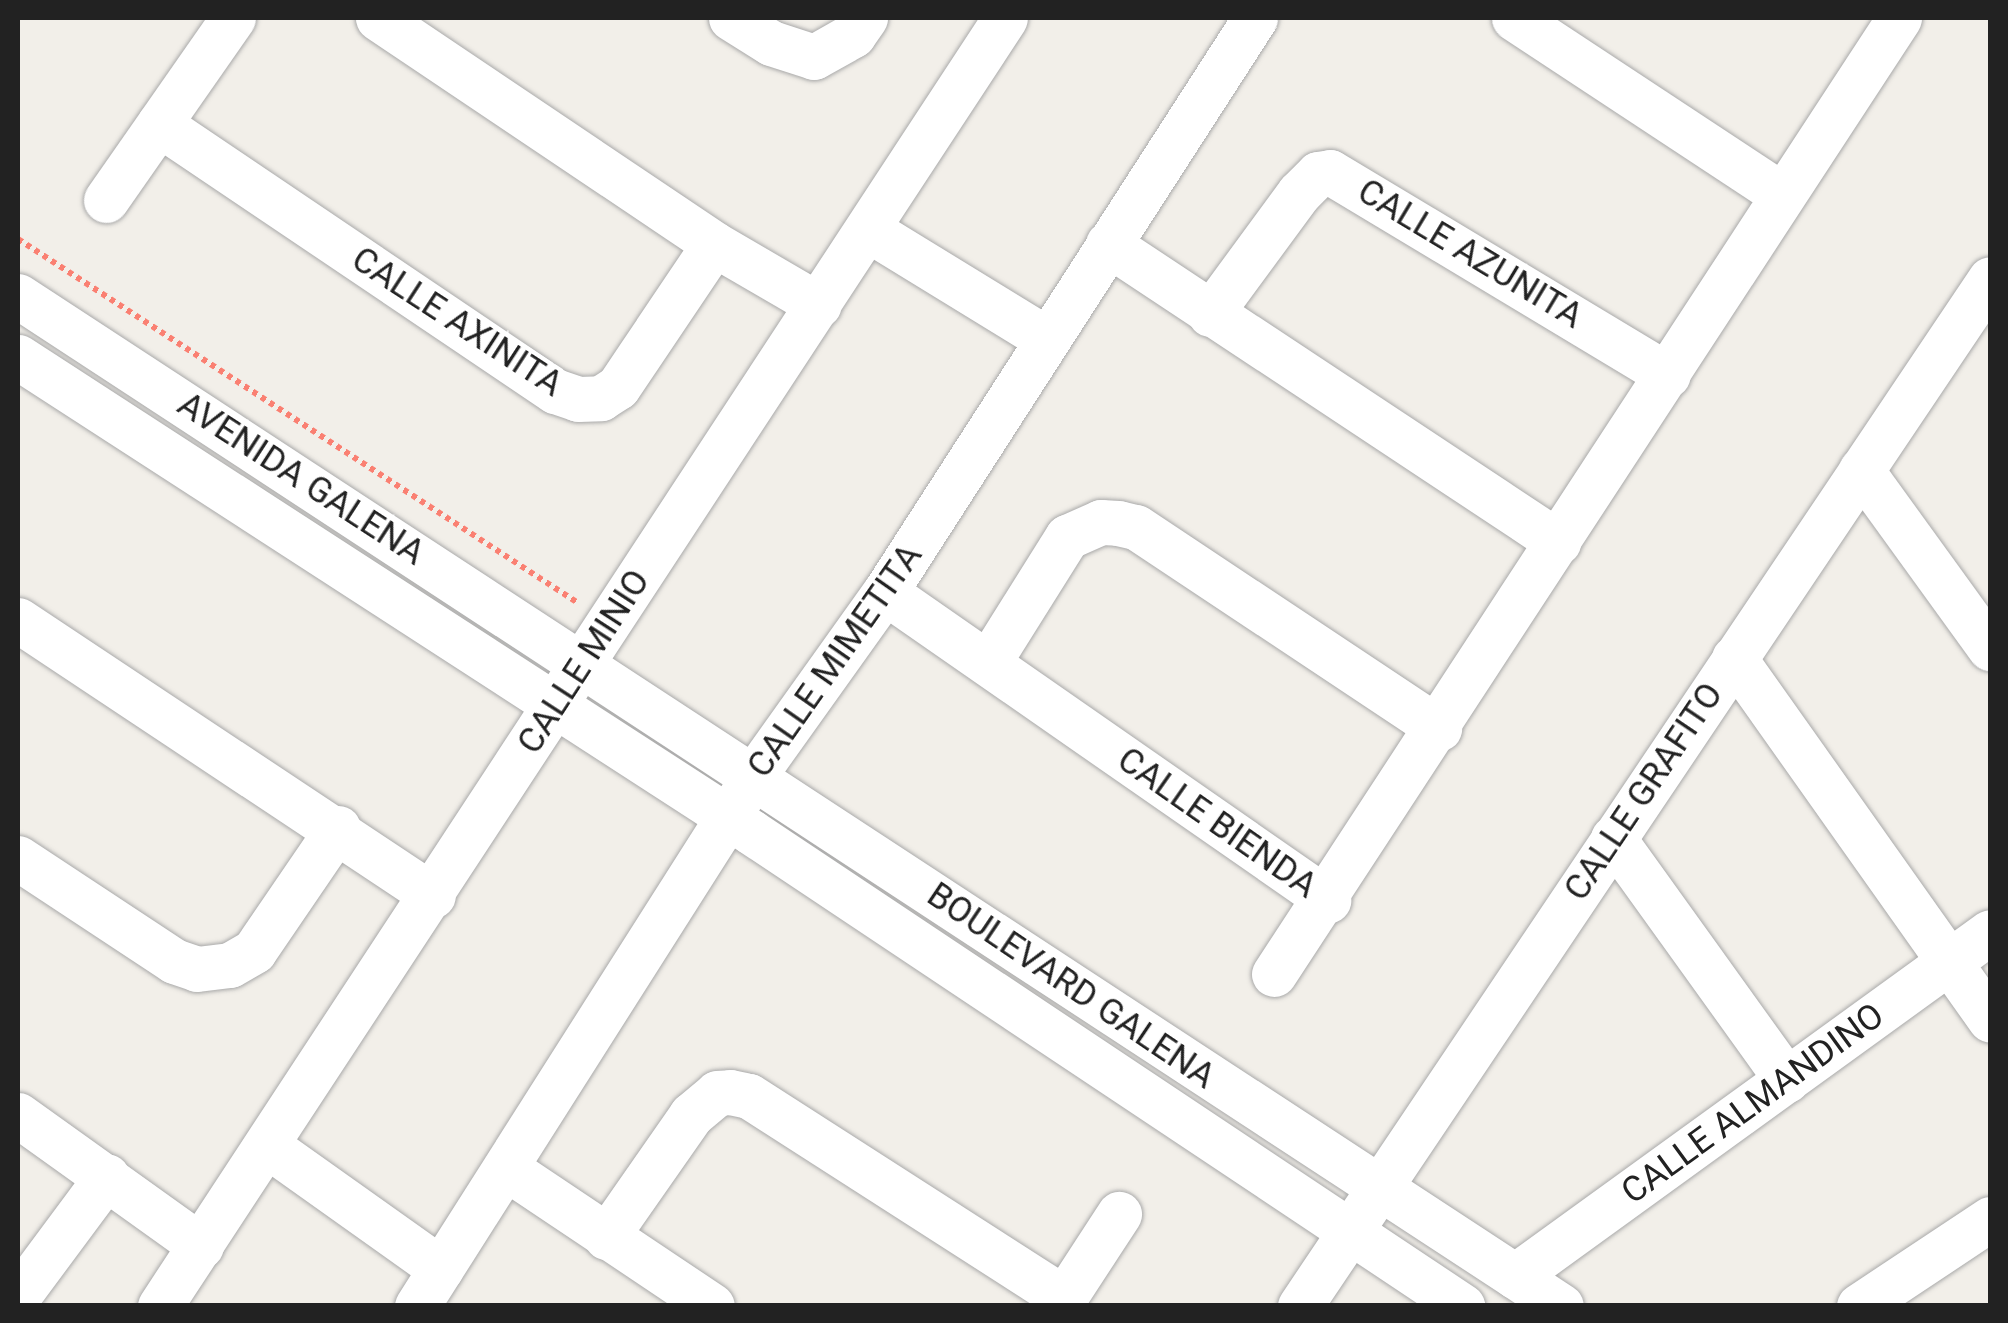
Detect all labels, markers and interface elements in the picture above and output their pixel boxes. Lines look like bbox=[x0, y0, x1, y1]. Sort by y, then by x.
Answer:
street label: CALLE AZUNITA bbox=[1350, 170, 1590, 338]
street label: CALLE AXINITA bbox=[344, 238, 570, 406]
street label: AVENIDA GALENA bbox=[170, 384, 432, 574]
street label: CALLE MIMETITA bbox=[739, 536, 931, 786]
street label: CALLE MINIO bbox=[509, 562, 659, 762]
street label: CALLE GRAFITO bbox=[1556, 675, 1732, 909]
street label: CALLE BIENDA bbox=[1109, 739, 1325, 907]
street label: BOULEVARD GALENA bbox=[919, 874, 1223, 1098]
street label: CALLE ALMANDINO bbox=[1614, 995, 1892, 1213]

